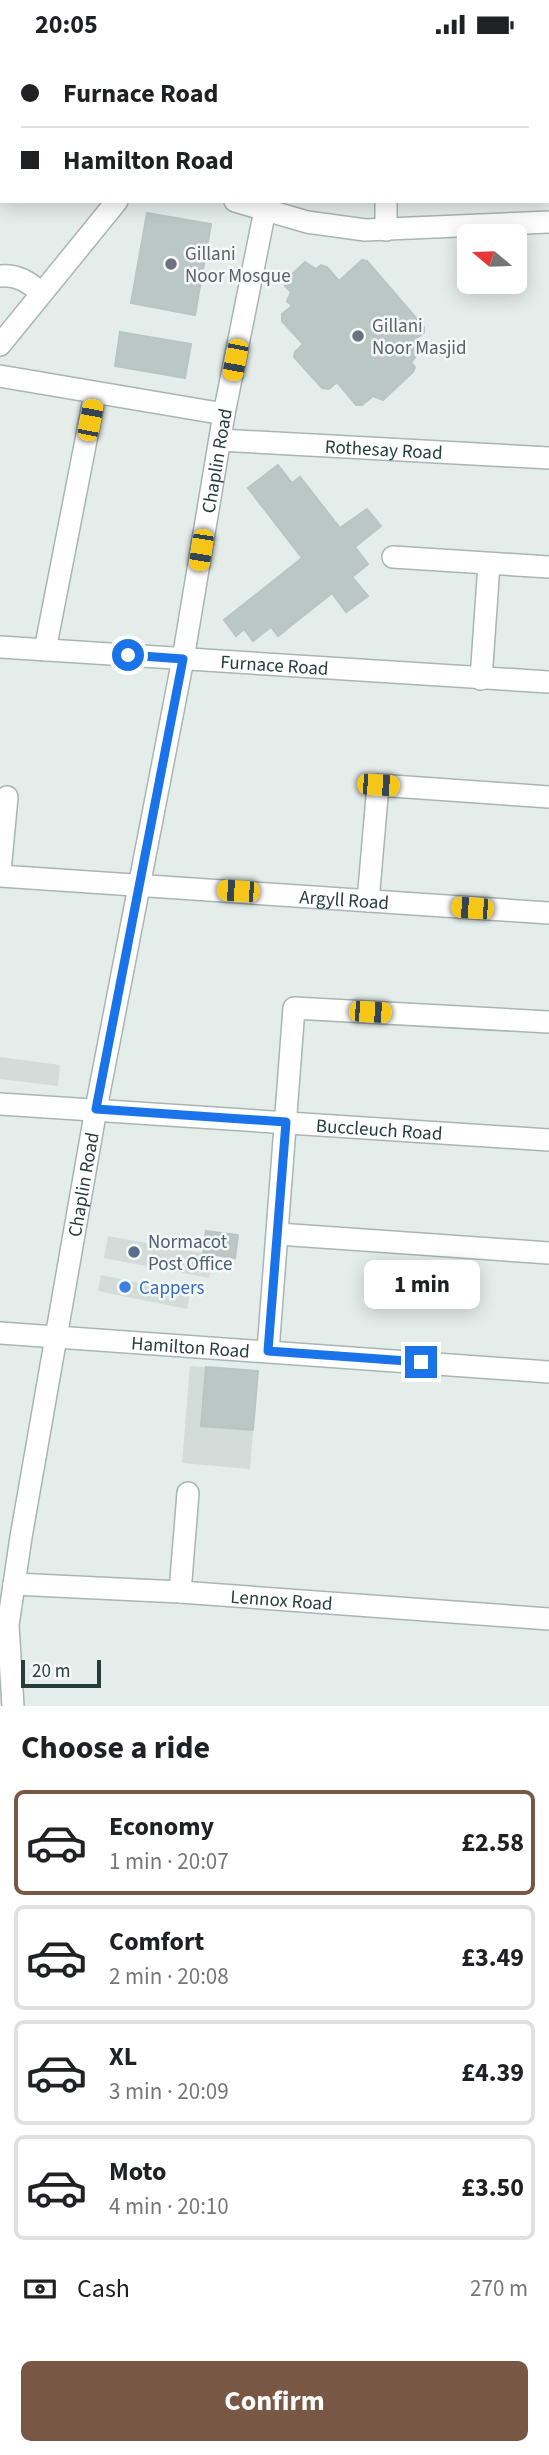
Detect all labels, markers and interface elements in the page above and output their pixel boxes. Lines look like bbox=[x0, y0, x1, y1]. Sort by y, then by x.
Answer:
text: 20:05 bbox=[35, 6, 98, 43]
text: Furnace Road bbox=[63, 75, 218, 112]
text: Hamilton Road bbox=[63, 142, 234, 179]
north arrow bbox=[457, 224, 527, 294]
map controls bbox=[457, 224, 527, 294]
place label: Gillani Noor Mosque bbox=[185, 241, 291, 290]
marker: Gillani Noor Mosque bbox=[163, 256, 179, 272]
place label: Gillani Noor Masjid bbox=[372, 313, 467, 362]
marker: Gillani Noor Masjid bbox=[350, 328, 366, 344]
car bbox=[221, 337, 250, 383]
car bbox=[76, 397, 105, 443]
street label: Chaplin Road bbox=[196, 406, 240, 515]
street label: Rothesay Road bbox=[324, 434, 443, 467]
car bbox=[188, 528, 215, 572]
route start bbox=[112, 639, 144, 671]
street label: Furnace Road bbox=[219, 649, 329, 683]
car bbox=[357, 773, 400, 797]
car bbox=[217, 879, 260, 903]
street label: Argyll Road bbox=[298, 884, 390, 917]
car bbox=[451, 896, 494, 920]
car bbox=[349, 1000, 392, 1024]
street label: Buccleuch Road bbox=[315, 1113, 443, 1148]
street label: Chaplin Road bbox=[62, 1130, 107, 1239]
place label: Normacot Post Office bbox=[148, 1229, 232, 1278]
marker: Normacot Post Office bbox=[126, 1244, 142, 1260]
callout: 1 min bbox=[363, 1261, 479, 1309]
text: 1 min bbox=[394, 1268, 450, 1301]
place label: Cappers bbox=[139, 1275, 204, 1302]
marker: Cappers bbox=[117, 1279, 133, 1295]
street label: Hamilton Road bbox=[130, 1330, 251, 1366]
route end bbox=[405, 1346, 437, 1378]
street label: Lennox Road bbox=[229, 1584, 333, 1618]
scale bar bbox=[21, 1657, 102, 1689]
text: 20 m bbox=[32, 1658, 70, 1685]
text: Choose a ride bbox=[21, 1725, 210, 1771]
text: Economy bbox=[109, 1808, 214, 1845]
icon: car bbox=[25, 1811, 88, 1874]
text: £2.58 bbox=[461, 1824, 524, 1861]
text: 1 min · 20:07 bbox=[109, 1845, 229, 1878]
text: Comfort bbox=[109, 1923, 204, 1960]
icon: car bbox=[25, 1926, 88, 1989]
text: £3.49 bbox=[461, 1939, 524, 1976]
text: 2 min · 20:08 bbox=[109, 1960, 229, 1993]
text: XL bbox=[109, 2038, 137, 2075]
icon: car bbox=[25, 2041, 88, 2104]
text: £4.39 bbox=[461, 2054, 524, 2091]
text: 3 min · 20:09 bbox=[109, 2075, 229, 2108]
text: Moto bbox=[109, 2153, 166, 2190]
icon: car bbox=[25, 2156, 88, 2219]
text: £3.50 bbox=[461, 2169, 524, 2206]
text: 4 min · 20:10 bbox=[109, 2190, 229, 2223]
icon: cash bbox=[21, 2270, 59, 2308]
text: Cash bbox=[77, 2270, 130, 2307]
text: 270 m bbox=[470, 2272, 528, 2305]
button: Confirm bbox=[21, 2361, 528, 2441]

